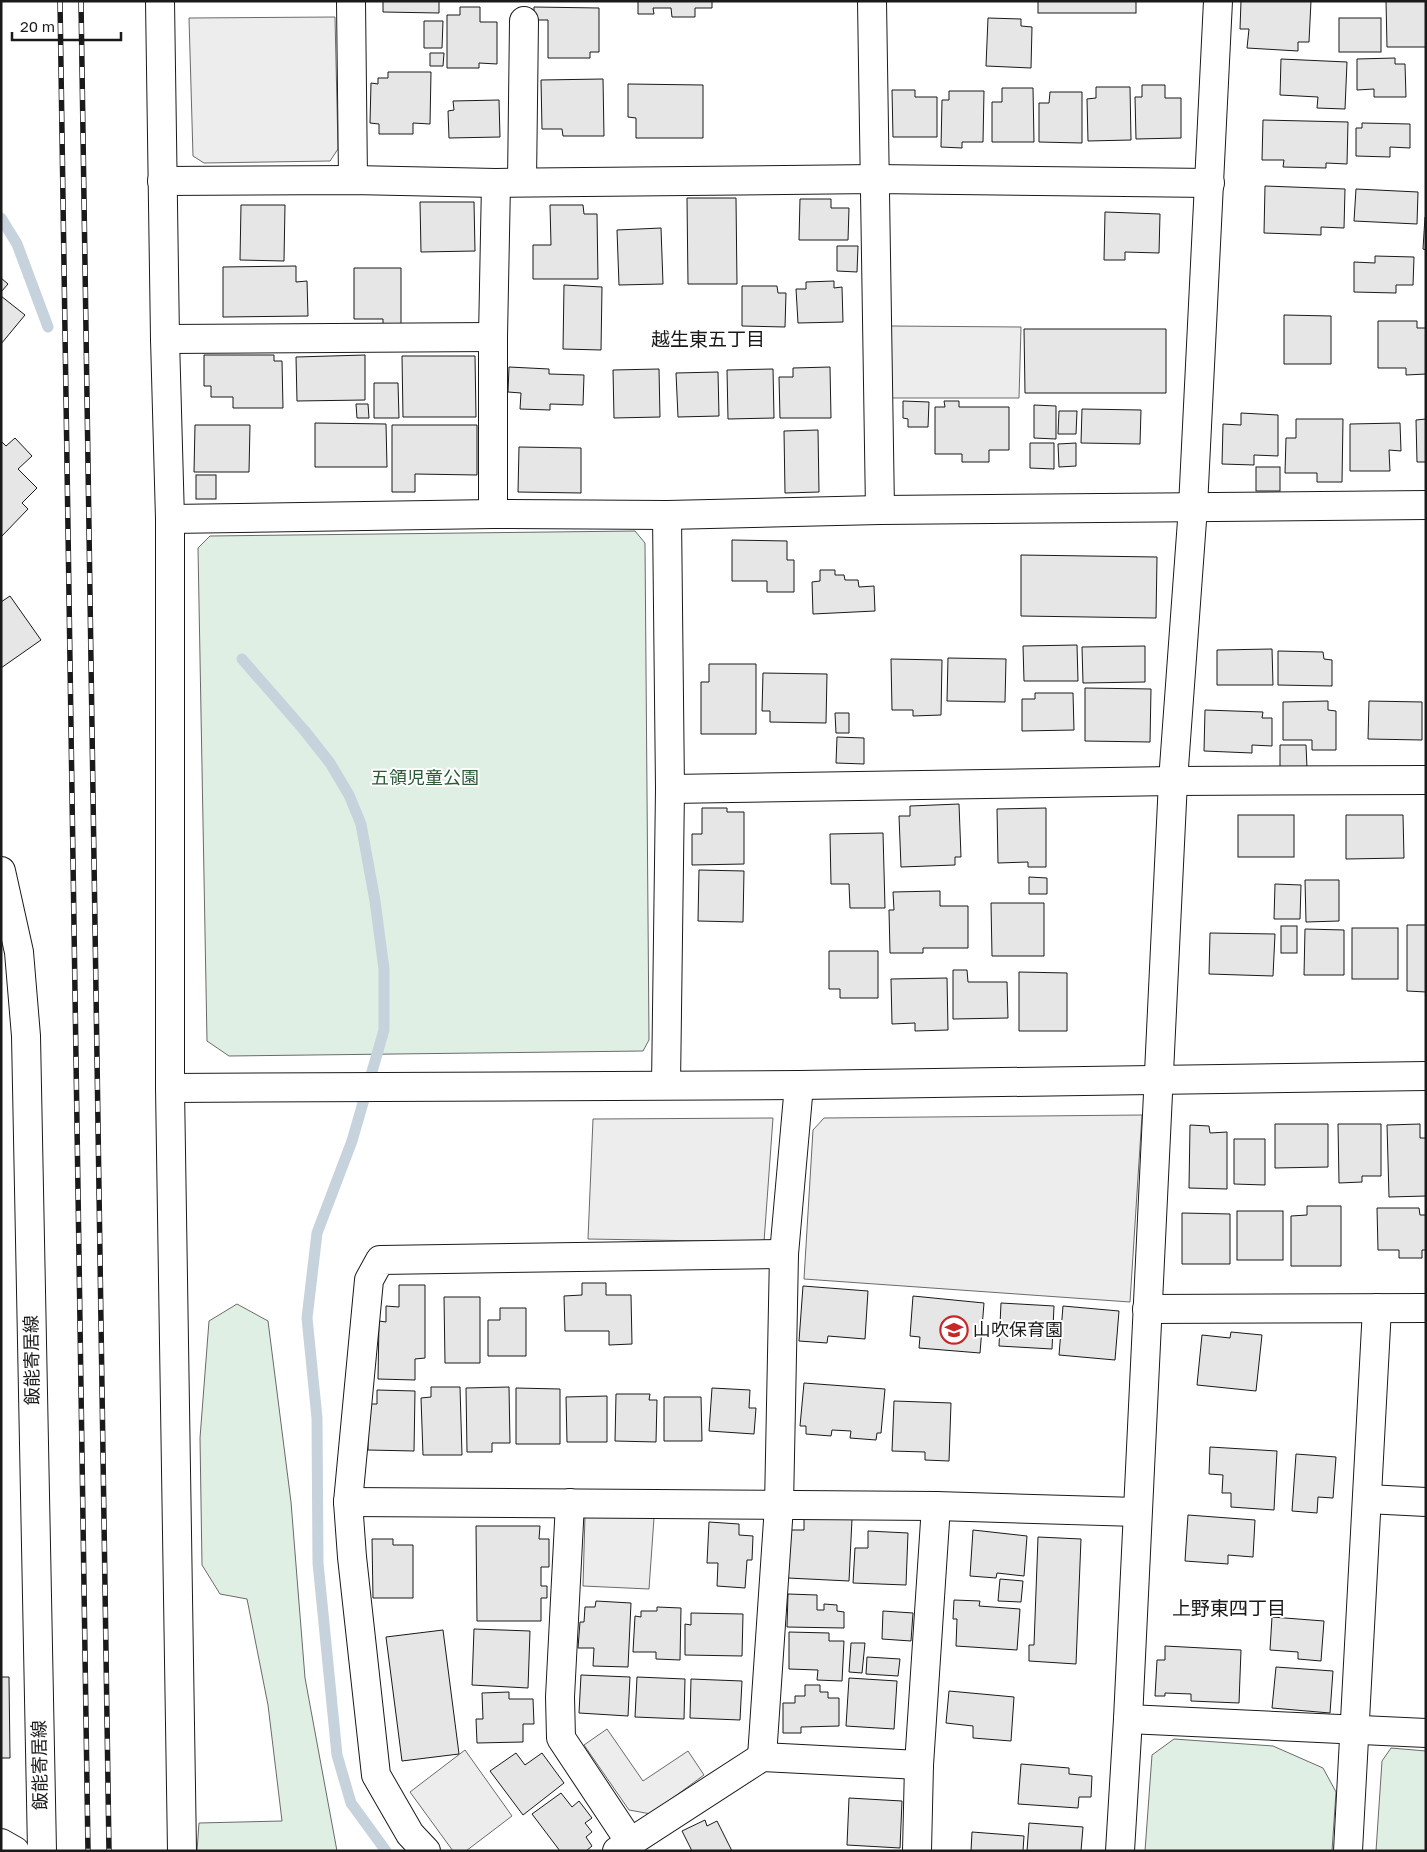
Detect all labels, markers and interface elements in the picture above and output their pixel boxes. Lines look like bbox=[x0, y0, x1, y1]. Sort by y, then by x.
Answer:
scale bar bbox=[12, 10, 121, 42]
text: 20 m bbox=[20, 17, 55, 35]
district label: 越生東五丁目 bbox=[651, 327, 765, 350]
park label: 五領児童公園 bbox=[371, 766, 479, 788]
street label: 飯能寄居線 bbox=[19, 1315, 43, 1405]
school or university icon: 山吹保育園 bbox=[939, 1315, 969, 1345]
place label: 山吹保育園 bbox=[973, 1318, 1063, 1340]
district label: 上野東四丁目 bbox=[1172, 1596, 1286, 1619]
street label: 飯能寄居線 bbox=[27, 1720, 51, 1810]

